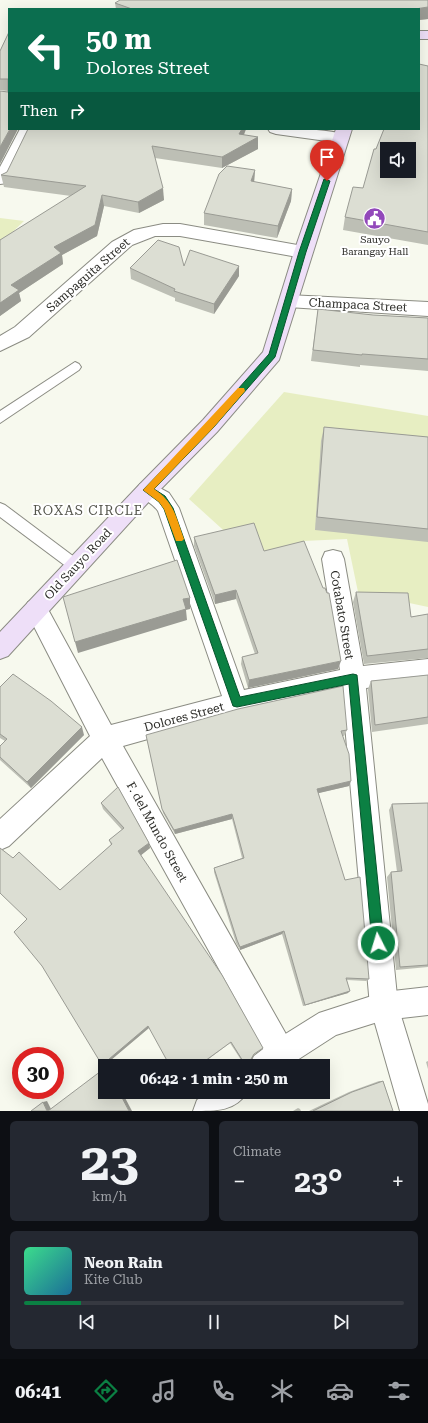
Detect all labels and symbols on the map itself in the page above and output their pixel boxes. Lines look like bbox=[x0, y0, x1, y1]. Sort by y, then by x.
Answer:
pin bbox=[310, 140, 344, 181]
public building icon: Sauyo Barangay Hall bbox=[362, 206, 388, 232]
place label: Sauyo Barangay Hall bbox=[342, 234, 408, 257]
street label: Sampaguita Street bbox=[44, 235, 133, 315]
street label: Champaca Street bbox=[308, 295, 408, 315]
district label: ROXAS CIRCLE bbox=[33, 503, 143, 518]
street label: Old Sauyo Road bbox=[41, 525, 115, 602]
street label: Cotabato Street bbox=[327, 569, 357, 661]
street label: Dolores Street bbox=[142, 699, 226, 734]
street label: F. del Mundo Street bbox=[124, 780, 191, 885]
position arrow bbox=[357, 922, 399, 964]
speed limit sign: 30 bbox=[12, 1047, 64, 1099]

